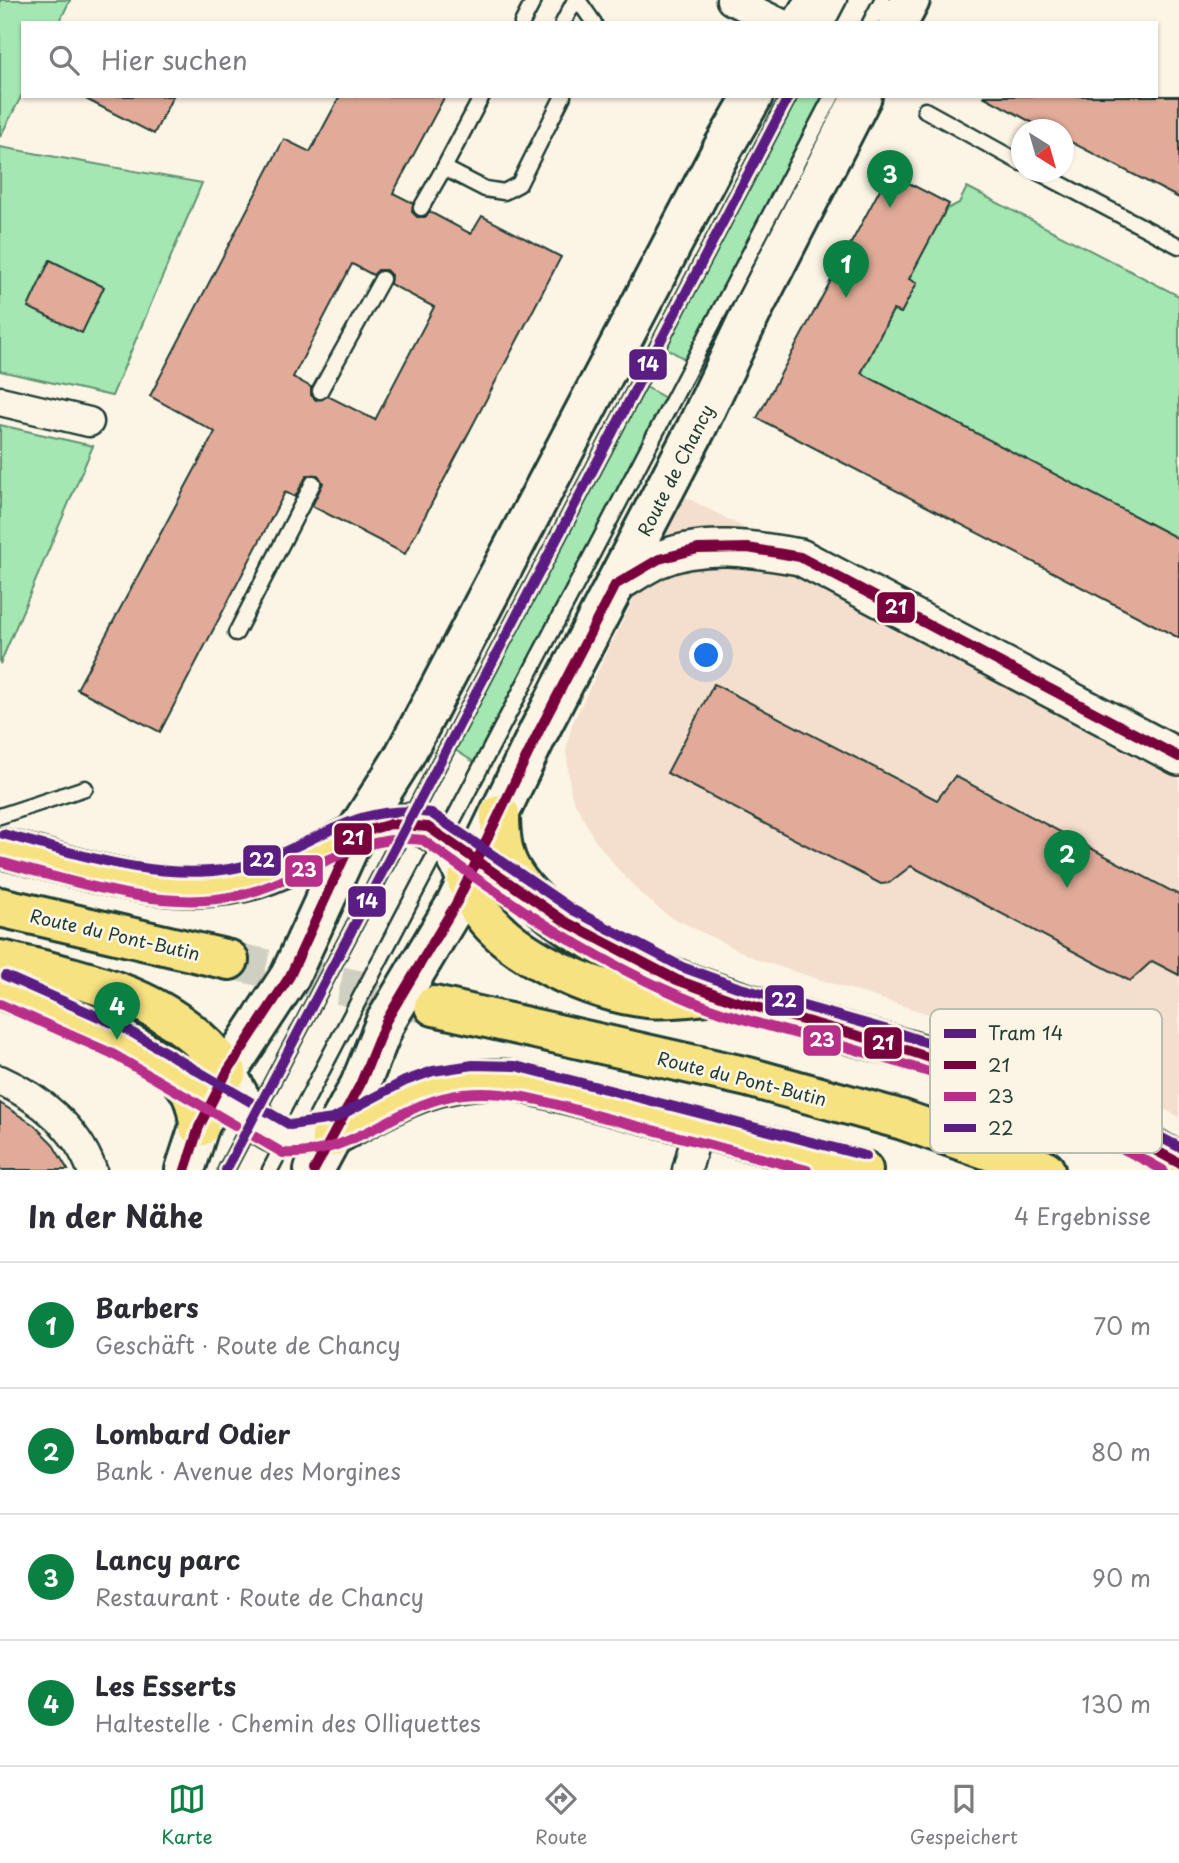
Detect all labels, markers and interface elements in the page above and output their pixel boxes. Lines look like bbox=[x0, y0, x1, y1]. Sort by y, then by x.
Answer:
search box bbox=[21, 21, 1158, 98]
text: Hier suchen bbox=[101, 40, 248, 79]
icon: search bbox=[45, 41, 83, 79]
north arrow bbox=[1011, 119, 1074, 182]
pin: 3 bbox=[867, 150, 913, 208]
pin: 1 bbox=[823, 240, 869, 298]
line badge: 14 bbox=[628, 348, 668, 381]
text: 14 bbox=[637, 349, 659, 377]
street label: Route de Chancy bbox=[630, 399, 720, 541]
line badge: 21 bbox=[876, 591, 916, 624]
text: 21 bbox=[885, 592, 907, 620]
your location bbox=[689, 638, 723, 672]
line badge: 21 bbox=[333, 822, 373, 856]
text: 21 bbox=[342, 823, 364, 851]
pin: 2 bbox=[1044, 830, 1090, 888]
line badge: 22 bbox=[242, 844, 282, 877]
text: 22 bbox=[249, 845, 275, 873]
line badge: 23 bbox=[284, 854, 324, 888]
text: 23 bbox=[291, 855, 317, 883]
line badge: 14 bbox=[347, 885, 387, 918]
text: 14 bbox=[356, 886, 378, 914]
street label: Route du Pont-Butin bbox=[27, 901, 203, 967]
pin: 4 bbox=[94, 982, 140, 1040]
line badge: 22 bbox=[764, 984, 805, 1017]
text: 22 bbox=[771, 985, 797, 1013]
legend bbox=[930, 1009, 1162, 1153]
text: Tram 14 bbox=[988, 1018, 1063, 1046]
line badge: 23 bbox=[802, 1024, 842, 1057]
text: 23 bbox=[809, 1025, 835, 1053]
line badge: 21 bbox=[863, 1026, 903, 1060]
text: 21 bbox=[872, 1028, 894, 1056]
street label: Route du Pont-Butin bbox=[654, 1044, 830, 1112]
text: 21 bbox=[988, 1050, 1010, 1078]
text: 23 bbox=[988, 1081, 1014, 1109]
text: 22 bbox=[988, 1113, 1014, 1141]
text: In der Nähe bbox=[28, 1193, 203, 1238]
text: 4 Ergebnisse bbox=[1014, 1198, 1151, 1233]
text: Barbers bbox=[95, 1288, 199, 1327]
text: 1 bbox=[46, 1308, 57, 1343]
text: 70 m bbox=[1093, 1308, 1151, 1343]
text: Geschäft · Route de Chancy bbox=[95, 1327, 401, 1362]
text: Lombard Odier bbox=[95, 1414, 290, 1453]
text: 2 bbox=[43, 1434, 59, 1469]
text: 80 m bbox=[1091, 1434, 1151, 1469]
text: Bank · Avenue des Morgines bbox=[95, 1453, 401, 1488]
text: Lancy parc bbox=[95, 1540, 240, 1579]
text: 3 bbox=[43, 1560, 59, 1595]
text: 90 m bbox=[1092, 1560, 1151, 1595]
text: Restaurant · Route de Chancy bbox=[95, 1579, 424, 1614]
text: Les Esserts bbox=[95, 1666, 236, 1705]
text: 4 bbox=[43, 1686, 59, 1721]
text: 130 m bbox=[1081, 1686, 1151, 1721]
text: Haltestelle · Chemin des Olliquettes bbox=[95, 1705, 481, 1740]
tab: Karte bbox=[161, 1780, 213, 1850]
tab: Route bbox=[535, 1780, 587, 1850]
tab: Gespeichert bbox=[910, 1780, 1018, 1850]

